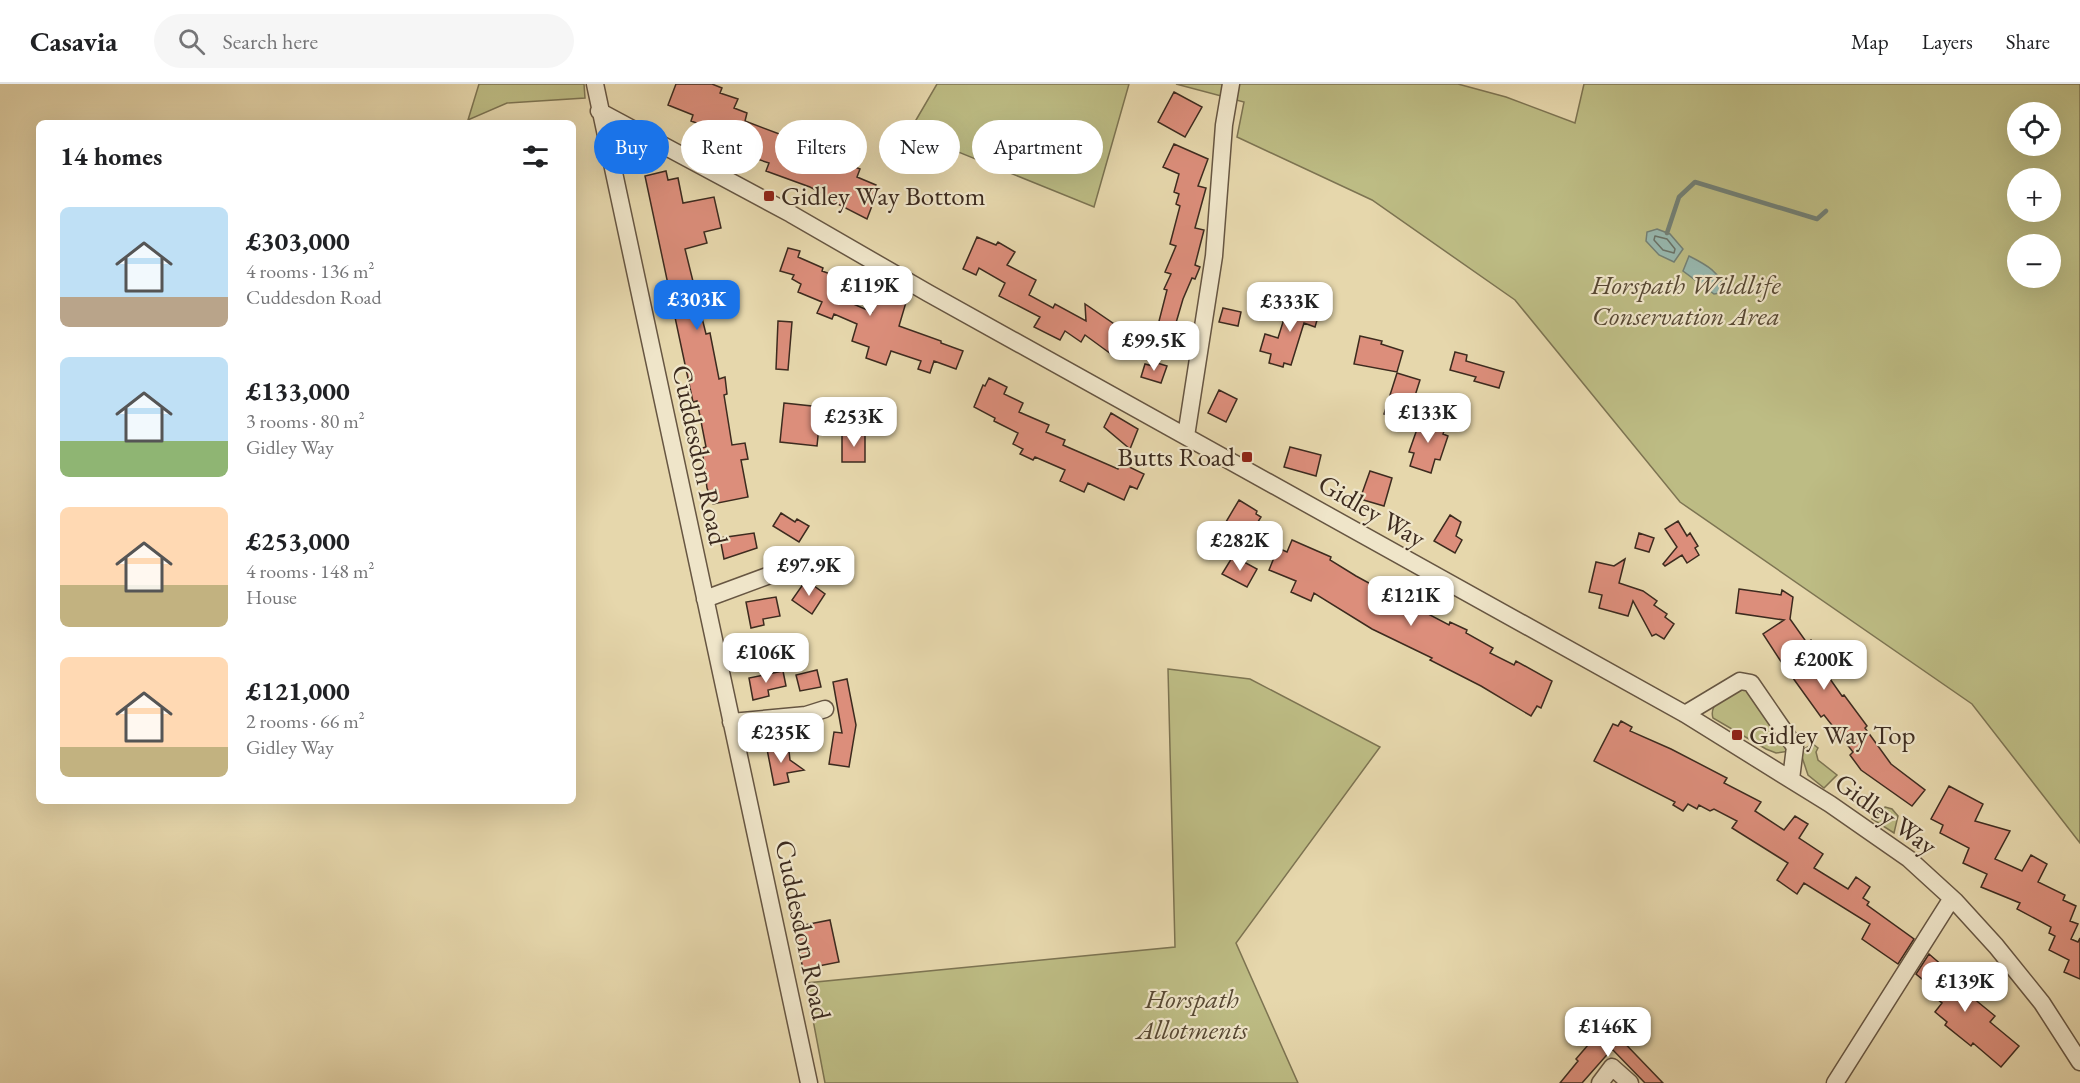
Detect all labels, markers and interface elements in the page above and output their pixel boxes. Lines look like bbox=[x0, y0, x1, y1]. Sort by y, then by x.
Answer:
search box bbox=[154, 14, 574, 68]
text: Casavia bbox=[30, 23, 118, 59]
icon: search bbox=[175, 25, 208, 58]
text: Search here bbox=[223, 27, 318, 56]
text: Map bbox=[1851, 28, 1889, 55]
text: Layers bbox=[1922, 28, 1973, 55]
text: Share bbox=[2006, 28, 2050, 55]
map controls bbox=[2007, 102, 2061, 288]
button: locate bbox=[2007, 102, 2061, 156]
chip: Buy bbox=[594, 120, 669, 174]
chip: Rent bbox=[681, 120, 763, 174]
chip: Filters bbox=[775, 120, 867, 174]
chip: New bbox=[879, 120, 960, 174]
chip: Apartment bbox=[972, 120, 1103, 174]
text: 14 homes bbox=[60, 139, 162, 173]
icon: filters bbox=[519, 140, 552, 173]
button: + bbox=[2007, 168, 2061, 222]
place label: Gidley Way Bottom bbox=[781, 178, 986, 213]
marker: Gidley Way Bottom bbox=[762, 189, 776, 203]
text: £303,000 bbox=[246, 224, 350, 258]
icon: home bbox=[108, 231, 180, 303]
button: − bbox=[2007, 234, 2061, 288]
text: 4 rooms · 136 m² bbox=[246, 258, 374, 284]
pin: £119K bbox=[828, 266, 912, 317]
park label: Horspath Wildlife Conservation Area bbox=[1590, 267, 1782, 333]
text: £119K bbox=[841, 272, 899, 298]
pin: £303K bbox=[655, 280, 739, 331]
pin: £333K bbox=[1248, 282, 1332, 333]
text: Cuddesdon Road bbox=[246, 284, 382, 310]
text: £303K bbox=[668, 286, 726, 312]
text: £333K bbox=[1261, 288, 1319, 314]
pin: £99.5K bbox=[1105, 321, 1203, 372]
text: £99.5K bbox=[1122, 327, 1186, 353]
street label: Cuddesdon Road bbox=[664, 362, 737, 548]
text: £133,000 bbox=[246, 374, 350, 408]
icon: home bbox=[108, 381, 180, 453]
pin: £133K bbox=[1386, 393, 1470, 444]
pin: £253K bbox=[812, 397, 896, 448]
text: £133K bbox=[1399, 399, 1457, 425]
text: £253K bbox=[825, 403, 883, 429]
text: 3 rooms · 80 m² bbox=[246, 408, 365, 434]
text: Gidley Way bbox=[246, 434, 334, 460]
place label: Butts Road bbox=[1117, 439, 1235, 474]
marker: Butts Road bbox=[1240, 450, 1254, 464]
street label: Gidley Way bbox=[1312, 466, 1432, 555]
pin: £282K bbox=[1198, 521, 1282, 572]
text: £253,000 bbox=[246, 524, 350, 558]
text: £282K bbox=[1211, 527, 1269, 553]
icon: home bbox=[108, 531, 180, 603]
pin: £97.9K bbox=[760, 546, 858, 597]
text: £97.9K bbox=[777, 552, 841, 578]
text: 4 rooms · 148 m² bbox=[246, 558, 374, 584]
pin: £121K bbox=[1369, 576, 1453, 627]
text: £121K bbox=[1382, 582, 1440, 608]
text: House bbox=[246, 584, 297, 610]
pin: £106K bbox=[724, 633, 808, 684]
text: £106K bbox=[737, 639, 795, 665]
pin: £200K bbox=[1782, 640, 1866, 691]
text: £200K bbox=[1795, 646, 1853, 672]
text: £121,000 bbox=[246, 674, 350, 708]
icon: home bbox=[108, 681, 180, 753]
text: 2 rooms · 66 m² bbox=[246, 708, 365, 734]
pin: £235K bbox=[739, 713, 823, 764]
place label: Gidley Way Top bbox=[1749, 717, 1916, 752]
text: £235K bbox=[752, 719, 810, 745]
marker: Gidley Way Top bbox=[1730, 728, 1744, 742]
text: Gidley Way bbox=[246, 734, 334, 760]
street label: Gidley Way bbox=[1828, 765, 1945, 863]
street label: Cuddesdon Road bbox=[767, 837, 840, 1023]
pin: £139K bbox=[1923, 962, 2007, 1013]
text: £139K bbox=[1936, 968, 1994, 994]
park label: Horspath Allotments bbox=[1134, 981, 1248, 1047]
pin: £146K bbox=[1566, 1007, 1650, 1058]
text: £146K bbox=[1579, 1013, 1637, 1039]

